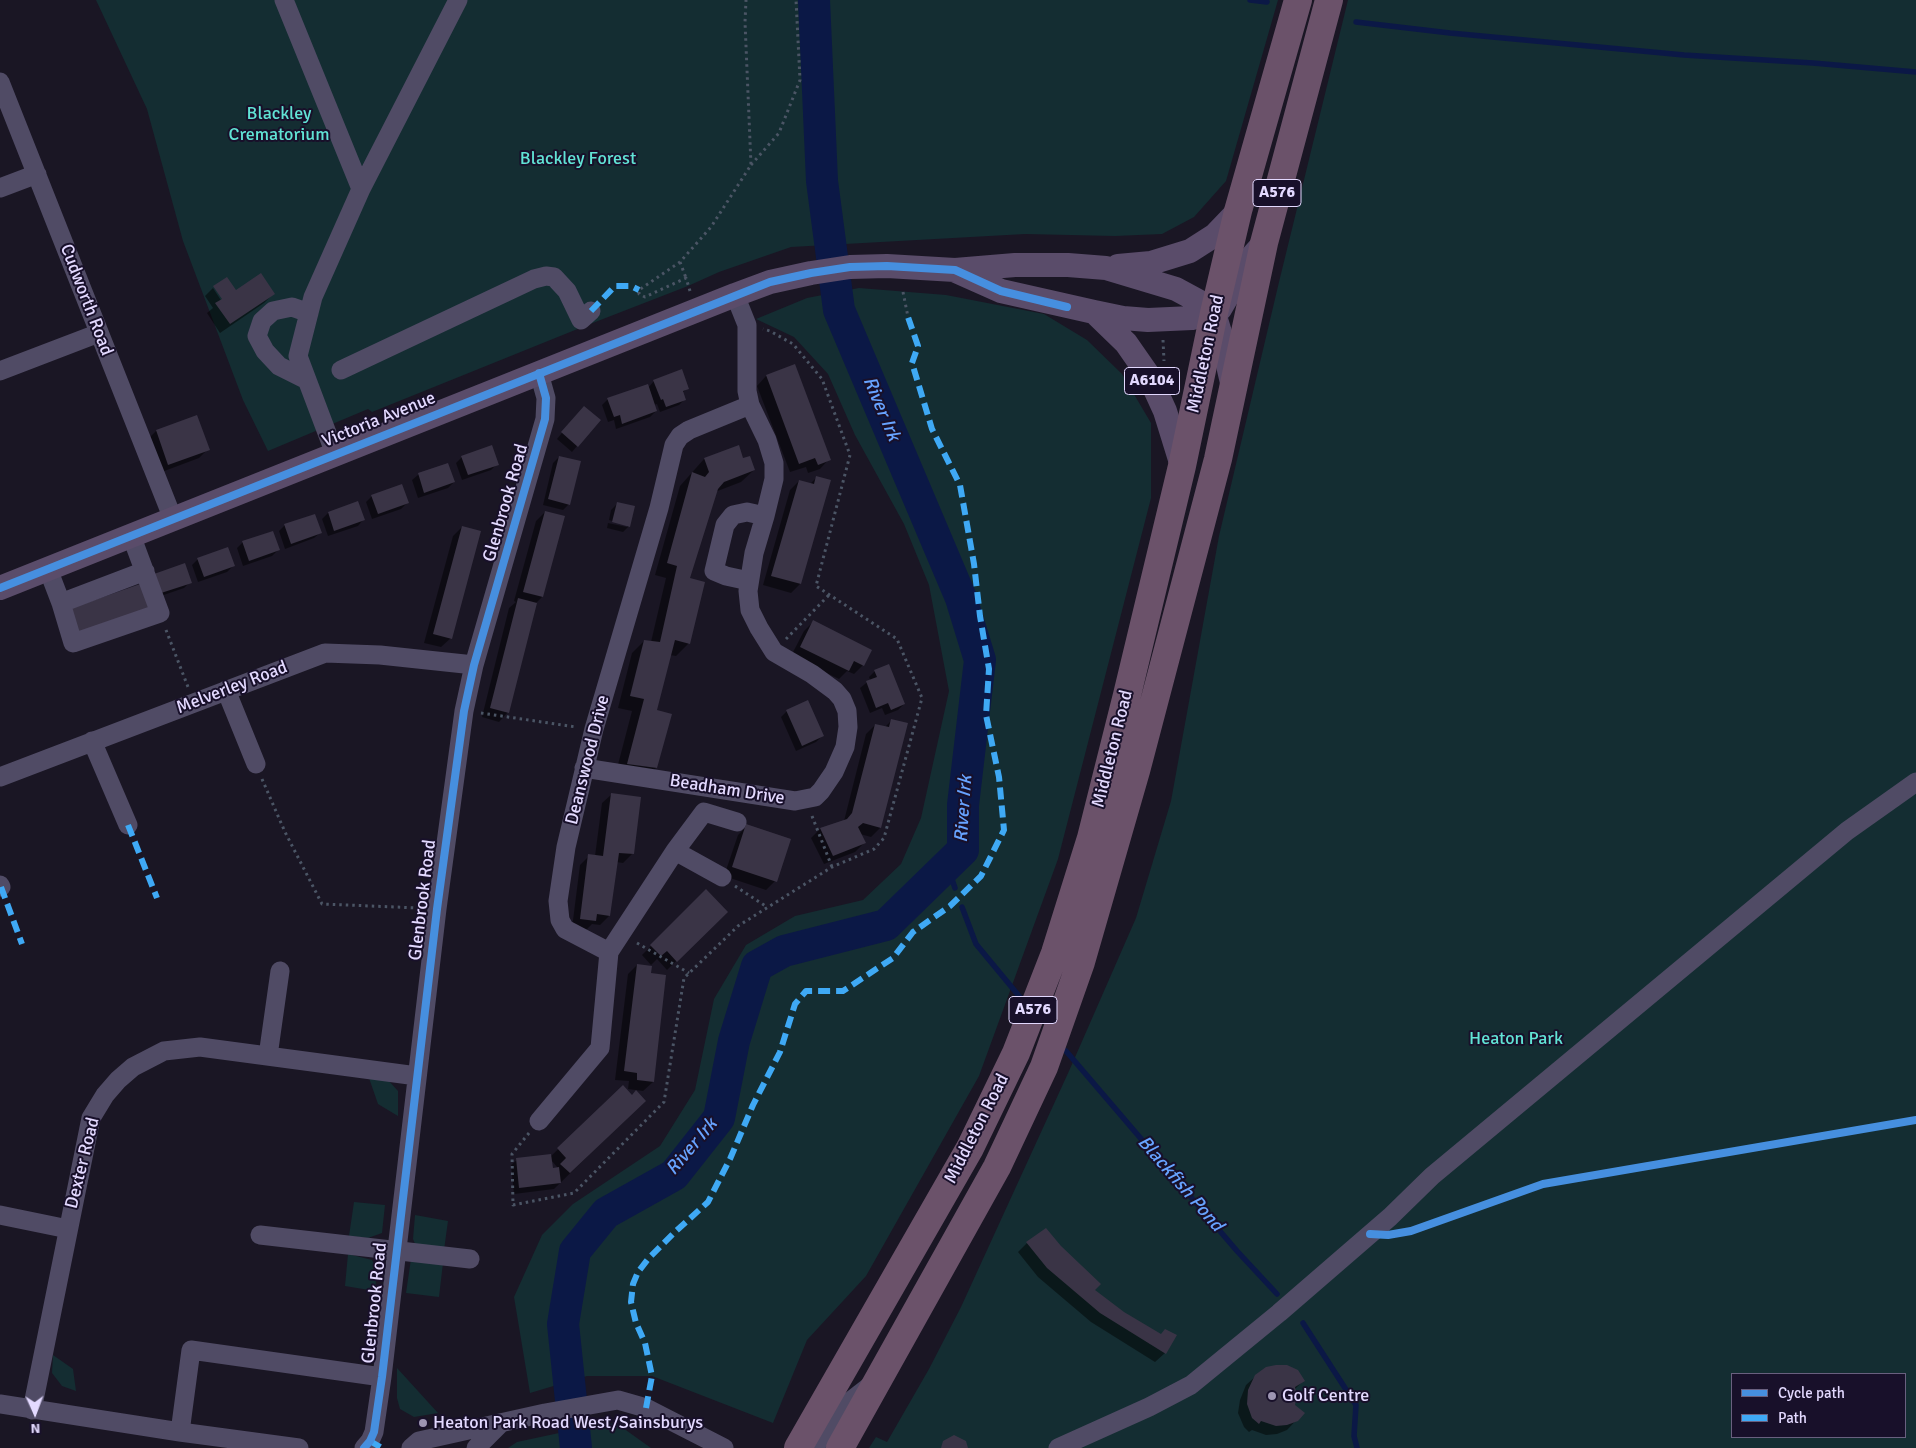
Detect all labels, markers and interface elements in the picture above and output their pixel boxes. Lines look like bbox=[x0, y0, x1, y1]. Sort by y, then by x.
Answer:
park label: Blackley Crematorium bbox=[229, 103, 329, 146]
park label: Blackley Forest bbox=[520, 148, 636, 170]
road number: A576 bbox=[1253, 180, 1301, 207]
street label: Cudworth Road bbox=[55, 241, 117, 359]
street label: Middleton Road bbox=[1183, 293, 1229, 415]
road number: A6104 bbox=[1124, 368, 1180, 394]
water label: River Irk bbox=[857, 373, 905, 445]
street label: Victoria Avenue bbox=[319, 387, 439, 453]
street label: Glenbrook Road bbox=[479, 442, 533, 564]
street label: Melverley Road bbox=[174, 657, 290, 719]
street label: Middleton Road bbox=[1088, 688, 1138, 810]
street label: Deanswood Drive bbox=[561, 693, 615, 827]
street label: Beadham Drive bbox=[668, 770, 786, 810]
water label: River Irk bbox=[950, 775, 978, 843]
street label: Glenbrook Road bbox=[405, 838, 441, 962]
road number: A576 bbox=[1009, 996, 1057, 1024]
park label: Heaton Park bbox=[1469, 1028, 1563, 1050]
street label: Middleton Road bbox=[940, 1070, 1014, 1188]
water label: River Irk bbox=[662, 1114, 722, 1180]
street label: Dexter Road bbox=[61, 1115, 105, 1211]
water label: Blackfish Pond bbox=[1132, 1131, 1228, 1237]
street label: Glenbrook Road bbox=[358, 1241, 392, 1365]
legend bbox=[1731, 1373, 1906, 1438]
text: Cycle path bbox=[1778, 1384, 1845, 1402]
place label: Golf Centre bbox=[1282, 1385, 1369, 1407]
north arrow bbox=[10, 1388, 60, 1438]
marker: Golf Centre bbox=[1266, 1390, 1278, 1402]
text: Path bbox=[1778, 1409, 1807, 1427]
place label: Heaton Park Road West/Sainsburys bbox=[433, 1412, 703, 1434]
marker: Heaton Park Road West/Sainsburys bbox=[417, 1417, 429, 1429]
text: N bbox=[30, 1420, 41, 1437]

